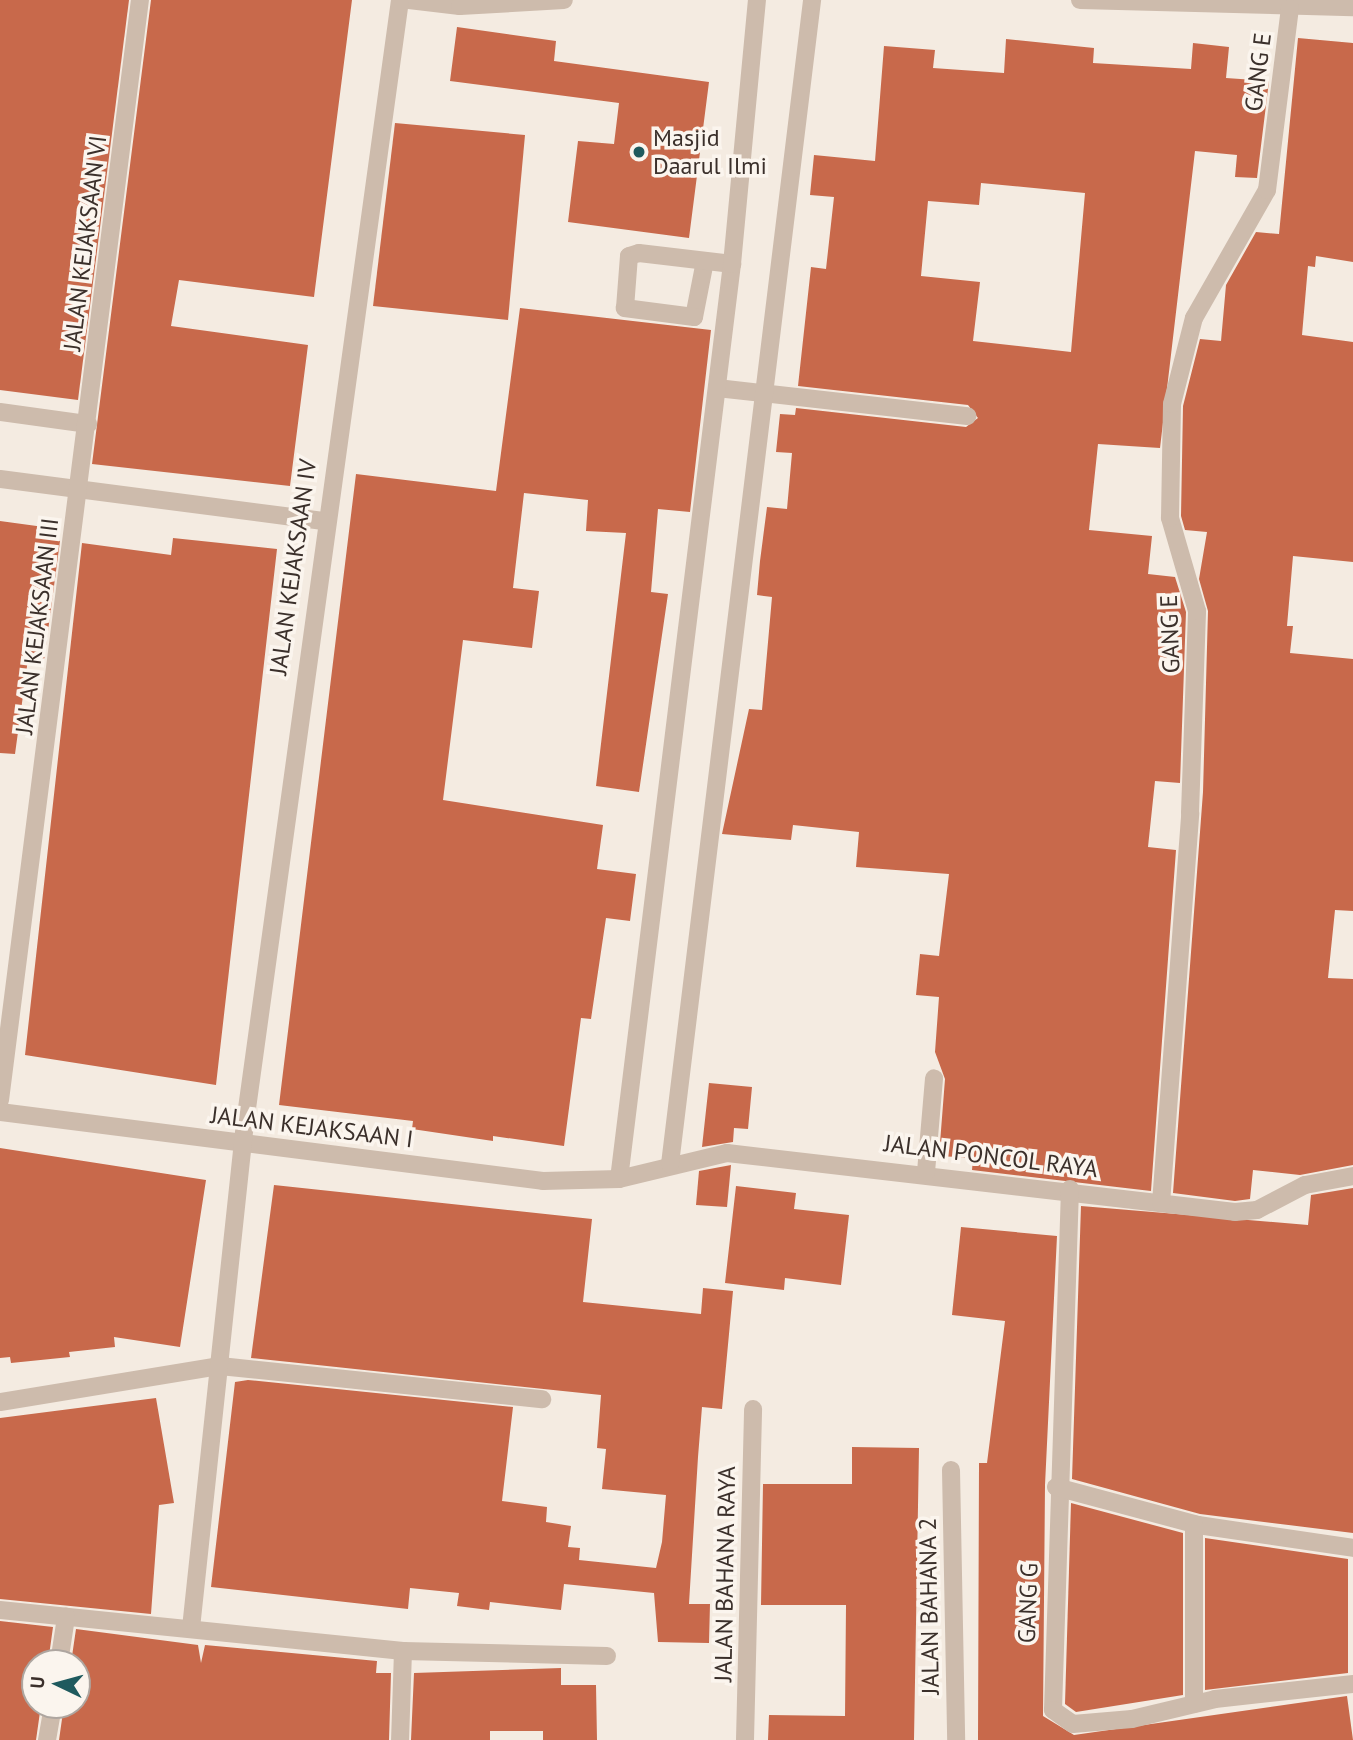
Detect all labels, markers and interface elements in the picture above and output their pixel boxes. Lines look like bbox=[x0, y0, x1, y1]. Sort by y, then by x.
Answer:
street label: GANG E bbox=[1239, 31, 1277, 113]
place label: Masjid Daarul Ilmi bbox=[653, 124, 767, 180]
street label: JALAN KEJAKSAAN VI bbox=[57, 133, 113, 353]
marker: Masjid Daarul Ilmi bbox=[631, 144, 647, 160]
street label: JALAN KEJAKSAAN IV bbox=[264, 457, 322, 677]
street label: JALAN KEJAKSAAN III bbox=[9, 516, 65, 736]
street label: GANG E bbox=[1154, 594, 1186, 674]
street label: JALAN KEJAKSAAN I bbox=[209, 1100, 415, 1154]
street label: JALAN PONCOL RAYA bbox=[882, 1129, 1100, 1183]
street label: JALAN BAHANA RAYA bbox=[709, 1465, 741, 1683]
street label: JALAN BAHANA 2 bbox=[913, 1517, 945, 1695]
street label: GANG G bbox=[1012, 1562, 1044, 1644]
north arrow bbox=[21, 1649, 91, 1719]
text: U bbox=[25, 1675, 50, 1689]

